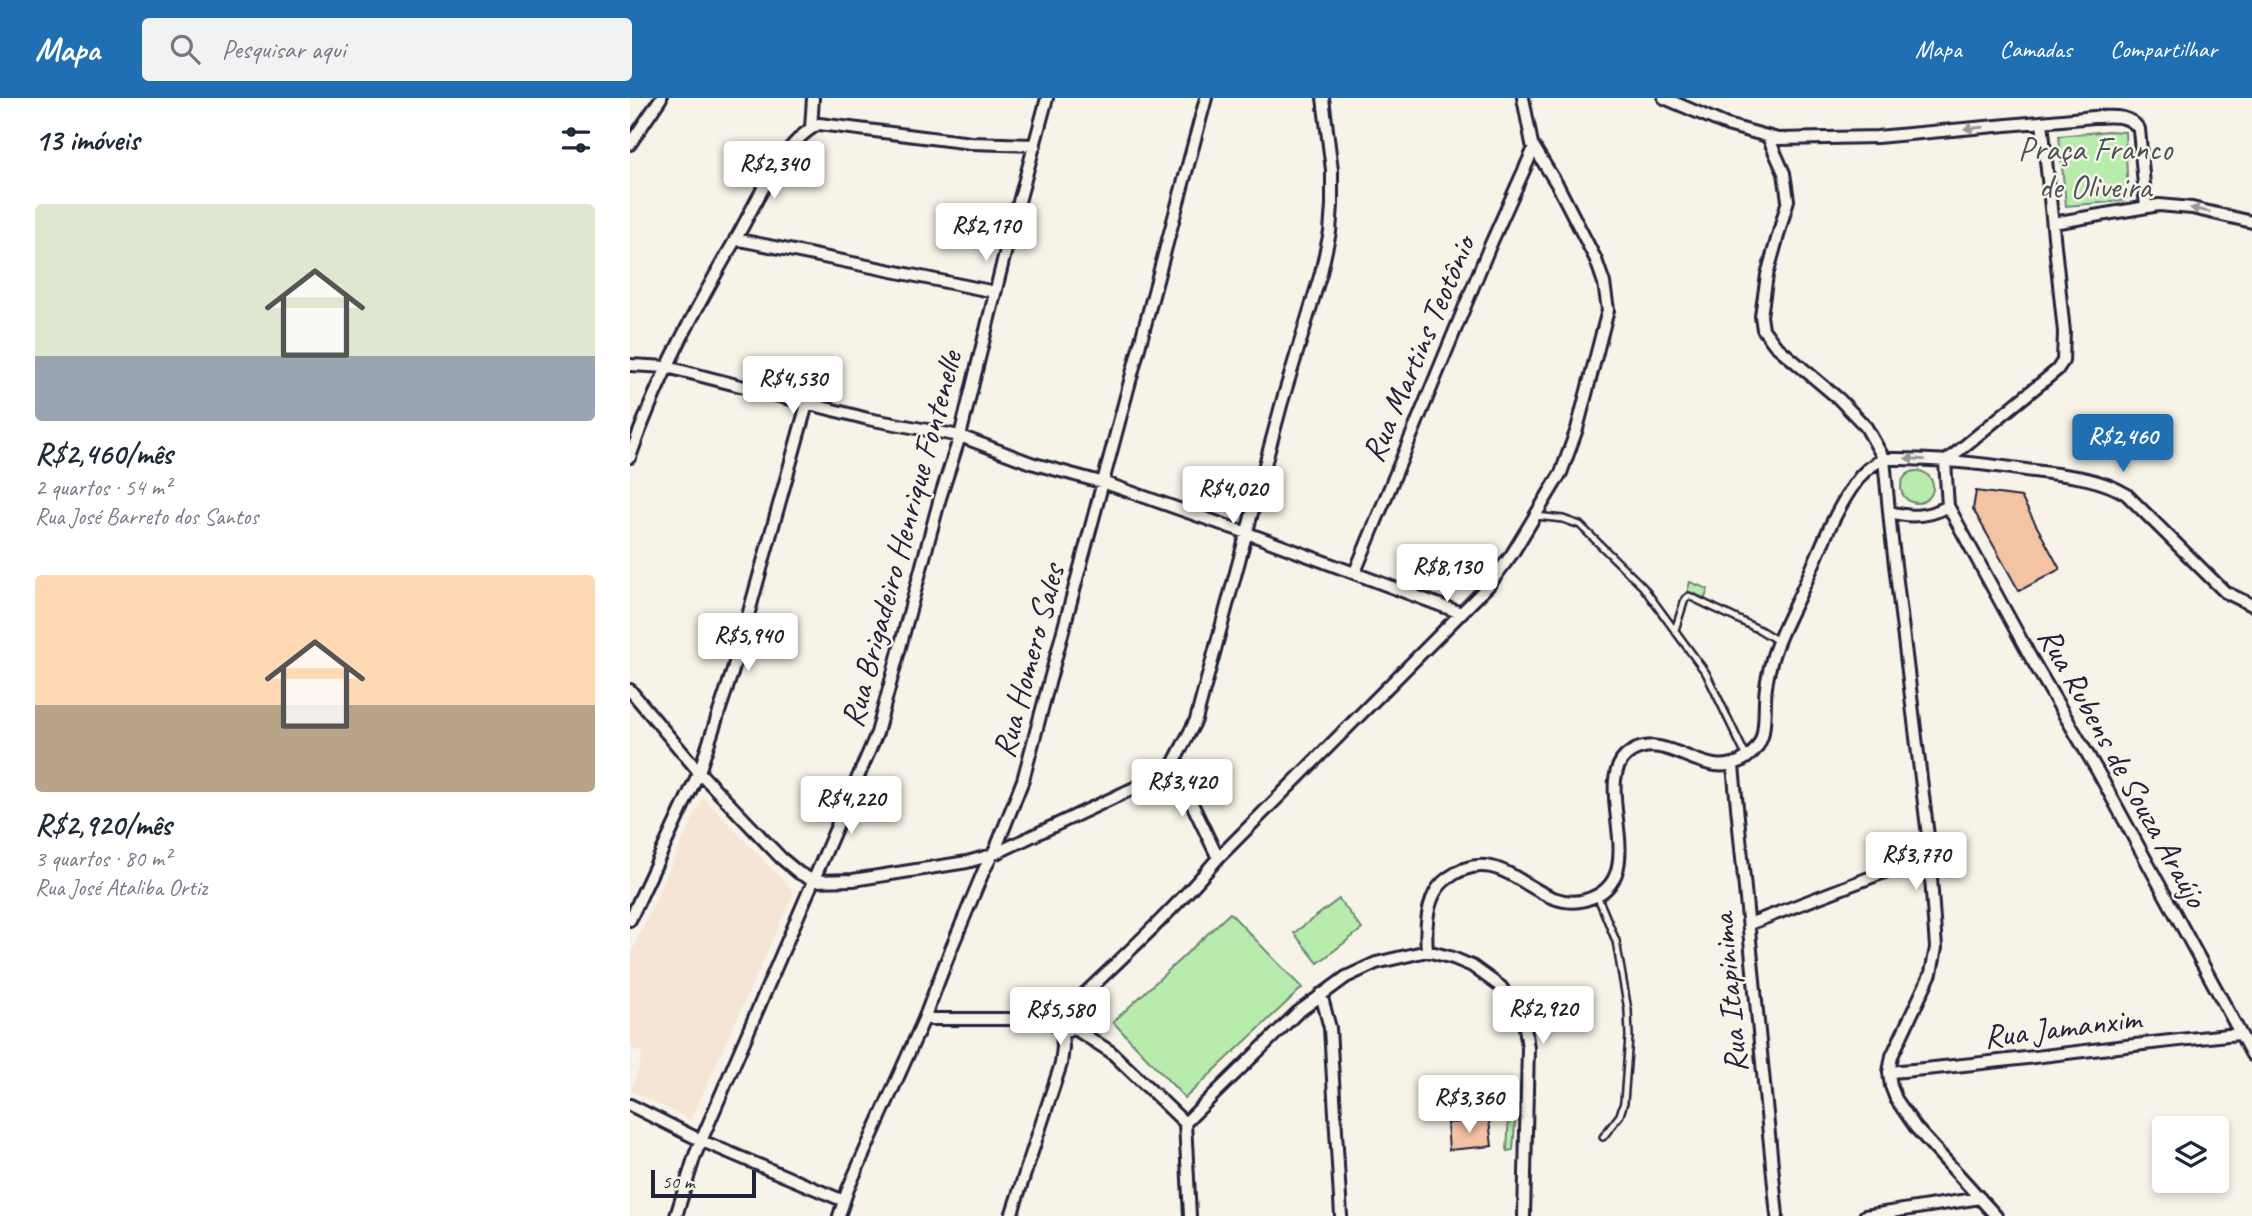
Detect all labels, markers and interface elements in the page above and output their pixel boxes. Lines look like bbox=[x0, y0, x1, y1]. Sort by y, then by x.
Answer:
search box bbox=[142, 18, 632, 81]
text: Mapa bbox=[35, 28, 100, 70]
icon: search bbox=[166, 30, 204, 68]
text: Pesquisar aqui bbox=[222, 33, 346, 66]
text: Mapa bbox=[1915, 34, 1962, 64]
text: Camadas bbox=[2000, 34, 2072, 64]
text: Compartilhar bbox=[2110, 34, 2217, 64]
text: 13 imóveis bbox=[35, 121, 139, 159]
icon: filters bbox=[557, 121, 595, 159]
one-way arrow bbox=[1963, 123, 1985, 134]
park label: Praça Franco de Oliveira bbox=[2018, 128, 2173, 208]
pin: R$2,340 bbox=[709, 141, 839, 201]
text: R$2,340 bbox=[740, 149, 808, 178]
pin: R$2,170 bbox=[921, 204, 1051, 263]
one-way arrow bbox=[2189, 204, 2211, 215]
text: R$2,170 bbox=[952, 211, 1020, 240]
street label: Rua Martins Teotônio bbox=[1352, 227, 1486, 468]
icon: home bbox=[252, 250, 378, 376]
street label: Rua Brigadeiro Henrique Fontenelle bbox=[831, 344, 972, 732]
pin: R$4,530 bbox=[728, 356, 858, 416]
text: R$4,530 bbox=[759, 364, 827, 393]
pin: R$2,460 bbox=[2058, 414, 2188, 474]
text: R$2,460 bbox=[2088, 422, 2158, 451]
text: R$2,460/mês bbox=[35, 435, 173, 473]
one-way arrow bbox=[1904, 453, 1926, 464]
pin: R$4,020 bbox=[1168, 466, 1298, 526]
text: 2 quartos · 54 m² bbox=[35, 473, 171, 502]
text: R$4,020 bbox=[1199, 474, 1267, 503]
text: Rua José Barreto dos Santos bbox=[35, 502, 258, 531]
pin: R$8,130 bbox=[1382, 545, 1512, 604]
text: R$8,130 bbox=[1413, 552, 1481, 581]
street label: Rua Homero Sales bbox=[982, 557, 1075, 762]
pin: R$5,940 bbox=[683, 614, 813, 673]
street label: Rua Rubens de Souza Araújo bbox=[2029, 620, 2219, 916]
icon: home bbox=[252, 621, 378, 747]
text: R$5,940 bbox=[714, 621, 782, 650]
pin: R$3,420 bbox=[1117, 760, 1247, 819]
text: R$3,420 bbox=[1148, 767, 1216, 796]
pin: R$4,220 bbox=[786, 776, 916, 836]
text: R$4,220 bbox=[817, 784, 885, 813]
text: R$2,920/mês bbox=[35, 806, 172, 844]
pin: R$3,770 bbox=[1851, 832, 1981, 892]
text: R$3,770 bbox=[1882, 840, 1950, 869]
text: 3 quartos · 80 m² bbox=[35, 844, 171, 873]
text: Rua José Ataliba Ortiz bbox=[35, 873, 207, 902]
street label: Rua Itapinima bbox=[1701, 909, 1757, 1074]
pin: R$2,920 bbox=[1478, 986, 1608, 1046]
pin: R$5,580 bbox=[995, 988, 1125, 1047]
text: R$2,920 bbox=[1509, 994, 1577, 1023]
text: R$5,580 bbox=[1026, 995, 1094, 1024]
street label: Rua Jamanxim bbox=[1981, 996, 2145, 1057]
pin: R$3,360 bbox=[1404, 1076, 1534, 1135]
text: R$3,360 bbox=[1434, 1083, 1504, 1112]
map controls bbox=[2152, 1116, 2229, 1193]
button: layers bbox=[2152, 1116, 2229, 1193]
scale bar bbox=[651, 1167, 756, 1199]
text: 50 m bbox=[662, 1170, 694, 1194]

